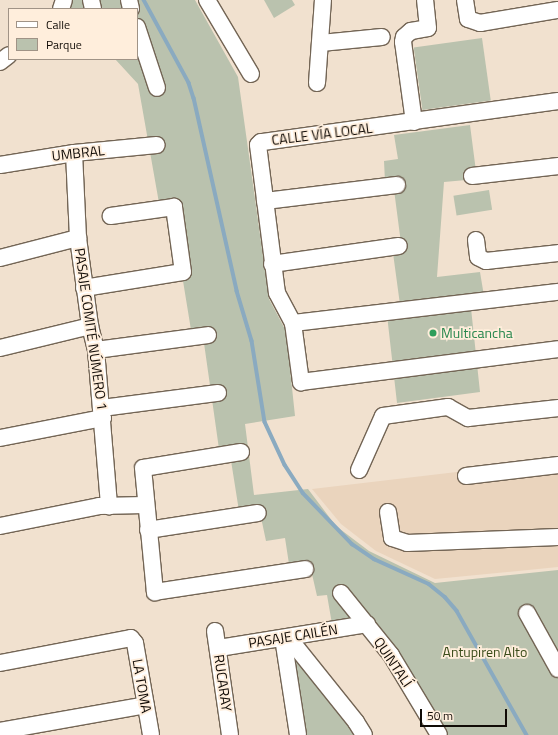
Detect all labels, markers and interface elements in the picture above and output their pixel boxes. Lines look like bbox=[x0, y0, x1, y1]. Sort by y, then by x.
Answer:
legend bbox=[8, 8, 138, 60]
text: Calle bbox=[46, 15, 70, 34]
text: Parque bbox=[46, 35, 82, 54]
street label: CALLE VÍA LOCAL bbox=[271, 119, 373, 149]
street label: UMBRAL bbox=[51, 142, 105, 164]
street label: PASAJE COMITÉ NÚMERO 1 bbox=[71, 247, 111, 411]
place label: Multicancha bbox=[441, 325, 513, 341]
marker: Multicancha bbox=[428, 328, 438, 338]
street label: PASAJE CAILÉN bbox=[247, 621, 339, 651]
street label: QUINTALÍ bbox=[370, 634, 416, 690]
park label: Antupiren Alto bbox=[443, 644, 527, 660]
street label: RUCARAY bbox=[211, 653, 235, 713]
street label: LA TOMA bbox=[129, 658, 155, 714]
scale bar bbox=[422, 701, 509, 727]
text: 50 m bbox=[427, 706, 453, 725]

